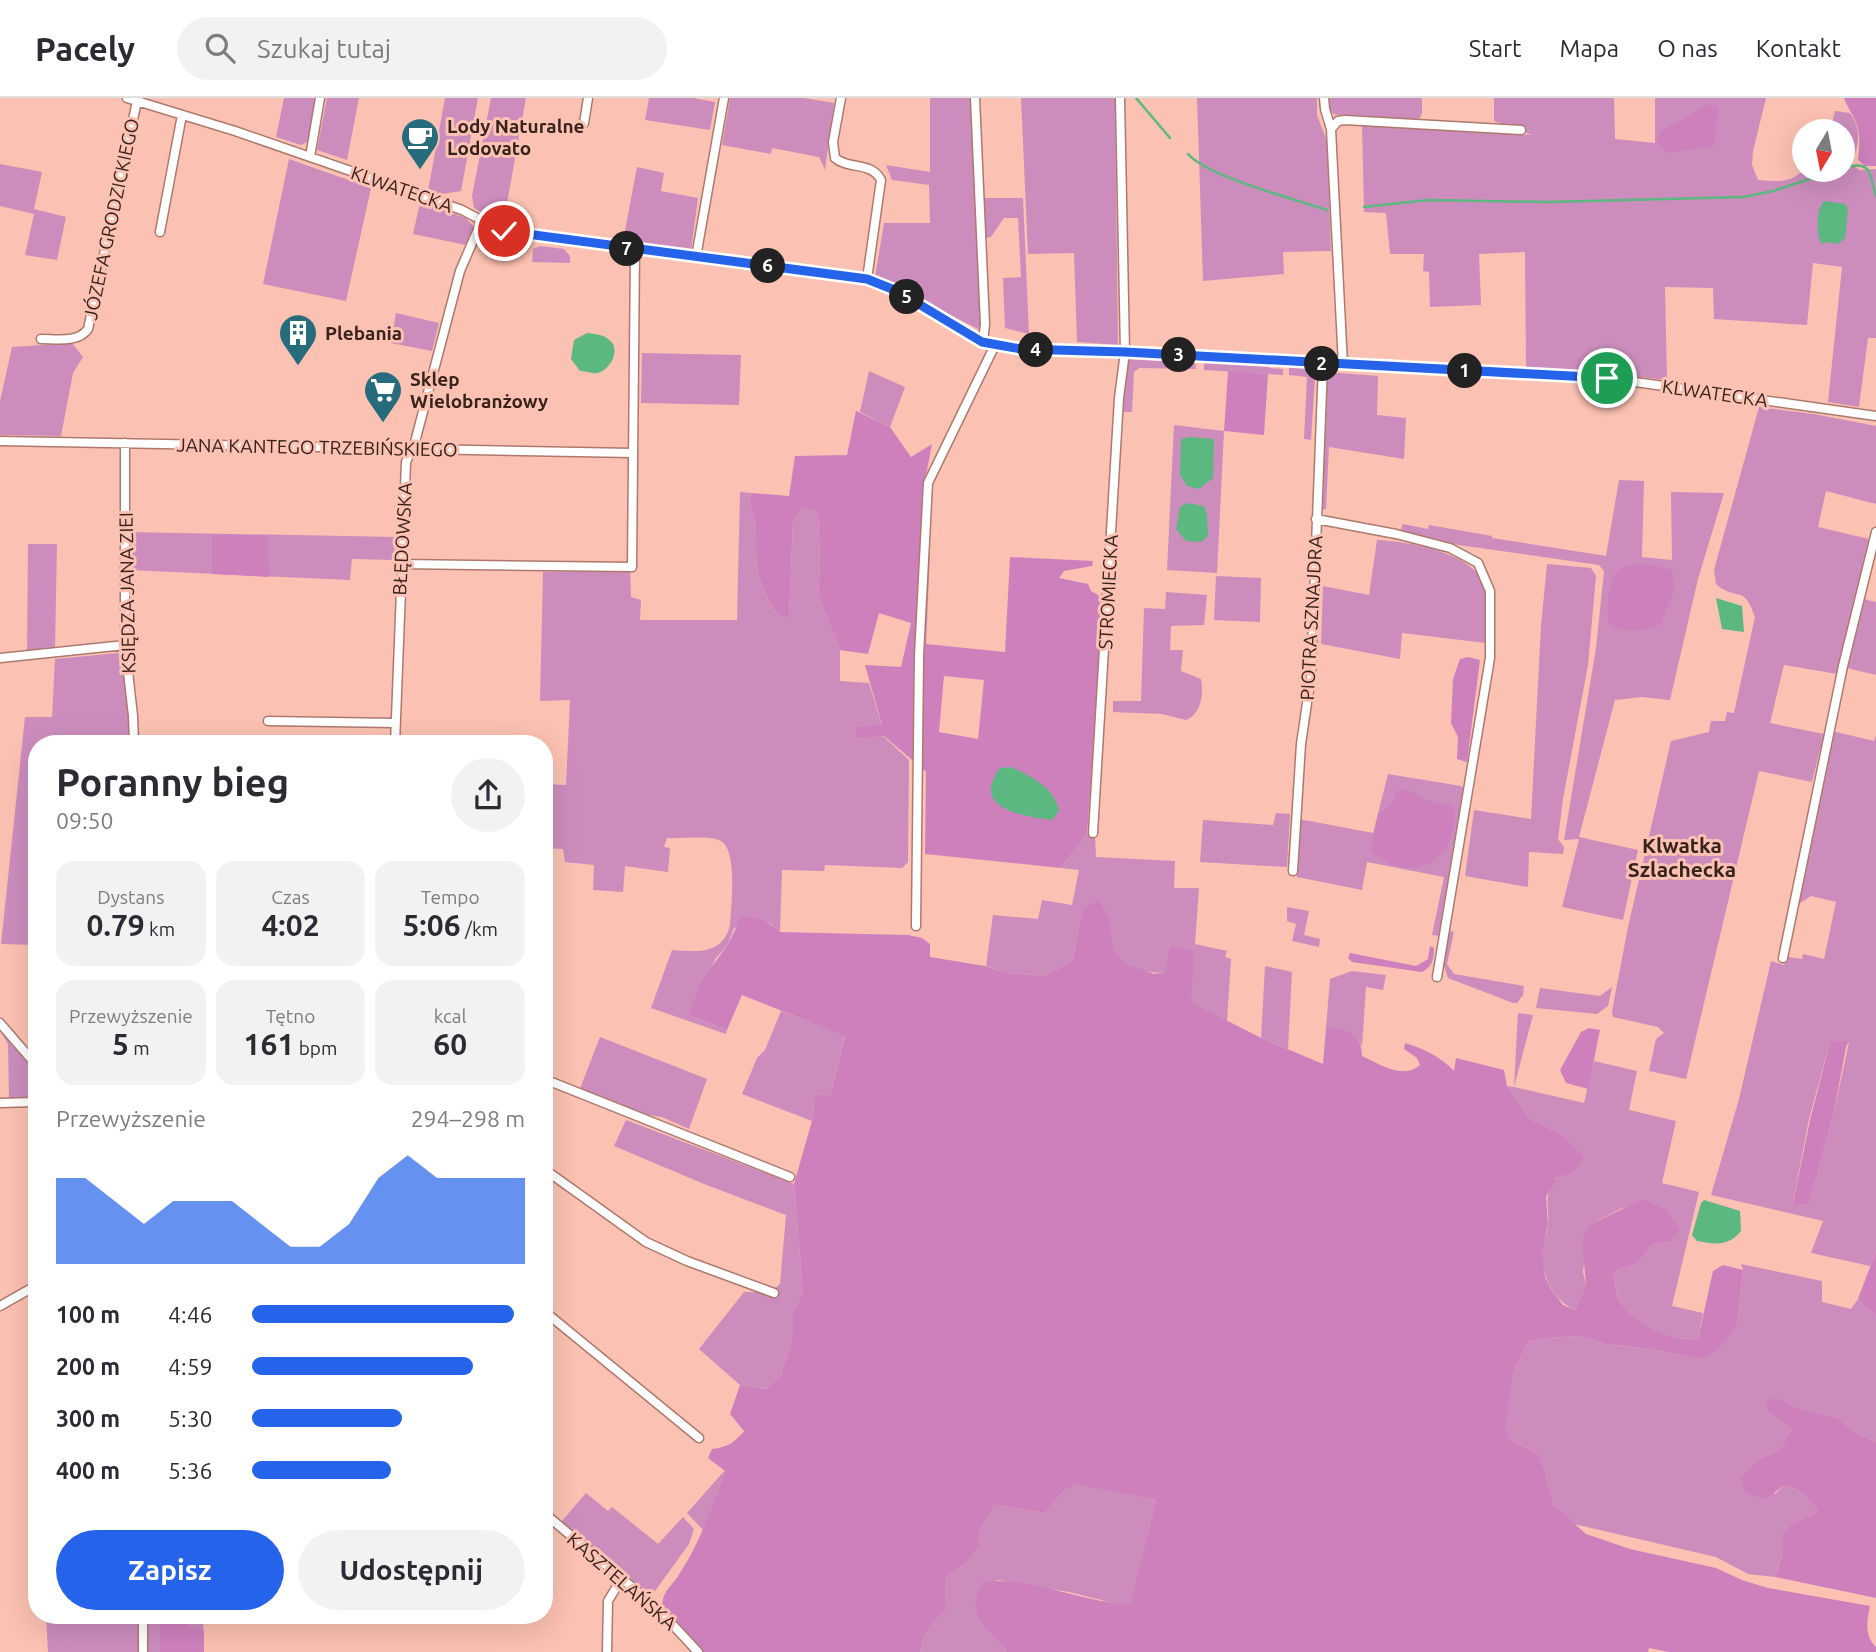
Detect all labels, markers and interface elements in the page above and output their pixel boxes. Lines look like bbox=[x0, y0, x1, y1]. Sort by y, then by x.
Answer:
search box bbox=[177, 17, 667, 80]
icon: search bbox=[201, 29, 239, 67]
text: Pacely bbox=[35, 30, 135, 67]
text: Szukaj tutaj bbox=[257, 34, 391, 63]
text: Start bbox=[1469, 35, 1522, 62]
text: Mapa bbox=[1560, 35, 1619, 62]
text: O nas bbox=[1657, 35, 1718, 62]
text: Kontakt bbox=[1756, 35, 1841, 62]
place label: Lody Naturalne Lodovato bbox=[447, 115, 585, 159]
street label: JÓZEFA GRODZICKIEGO bbox=[79, 116, 143, 322]
cafe icon: Lody Naturalne Lodovato bbox=[399, 116, 441, 171]
north arrow bbox=[1792, 119, 1855, 182]
map controls bbox=[1792, 119, 1855, 182]
street label: KLWATECKA bbox=[348, 161, 456, 217]
pin bbox=[474, 201, 534, 261]
icon: check bbox=[485, 212, 523, 250]
pin: 7 bbox=[610, 232, 644, 266]
text: 7 bbox=[621, 237, 632, 259]
pin: 6 bbox=[750, 248, 786, 284]
text: 6 bbox=[762, 254, 773, 276]
pin: 5 bbox=[890, 280, 925, 314]
text: 5 bbox=[901, 285, 912, 307]
building icon: Plebania bbox=[277, 312, 319, 367]
place label: Plebania bbox=[325, 322, 402, 344]
pin: 4 bbox=[1018, 332, 1054, 368]
text: 4 bbox=[1030, 338, 1041, 360]
pin: 3 bbox=[1162, 338, 1196, 372]
text: 3 bbox=[1173, 343, 1184, 365]
pin: 2 bbox=[1304, 346, 1340, 382]
pin bbox=[1577, 348, 1637, 408]
text: 2 bbox=[1316, 352, 1327, 374]
pin: 1 bbox=[1448, 354, 1482, 388]
text: 1 bbox=[1459, 359, 1470, 381]
icon: arrive bbox=[1588, 359, 1626, 397]
place label: Sklep Wielobranżowy bbox=[410, 368, 548, 412]
supermarket icon: Sklep Wielobranżowy bbox=[362, 369, 404, 424]
street label: KLWATECKA bbox=[1661, 375, 1770, 411]
street label: JANA KANTEGO TRZEBIŃSKIEGO bbox=[176, 434, 458, 460]
street label: BŁĘDOWSKA bbox=[388, 481, 416, 596]
street label: KSIĘDZA JANA ZIEI bbox=[115, 512, 139, 674]
street label: STROMIECKA bbox=[1094, 533, 1122, 650]
street label: PIOTRA SZNAJDRA bbox=[1296, 534, 1326, 701]
button: share bbox=[451, 758, 525, 832]
text: Poranny bieg bbox=[56, 761, 289, 803]
text: 09:50 bbox=[56, 808, 114, 833]
district label: Klwatka Szlachecka bbox=[1628, 833, 1736, 881]
text: Dystans bbox=[97, 886, 164, 908]
text: Czas bbox=[271, 886, 310, 908]
text: Tempo bbox=[421, 886, 480, 908]
text: 0.79 bbox=[87, 908, 145, 942]
text: 4:02 bbox=[261, 908, 320, 942]
text: 5:06 bbox=[402, 908, 461, 942]
text: km bbox=[145, 918, 175, 940]
text: /km bbox=[461, 918, 498, 940]
text: Przewyższenie bbox=[69, 1005, 193, 1027]
text: Tętno bbox=[266, 1005, 315, 1027]
text: kcal bbox=[434, 1005, 467, 1027]
text: 5 bbox=[112, 1027, 129, 1061]
text: 161 bbox=[244, 1027, 294, 1061]
text: 60 bbox=[433, 1027, 467, 1061]
text: m bbox=[129, 1037, 150, 1059]
text: bpm bbox=[294, 1037, 337, 1059]
text: Przewyższenie bbox=[56, 1106, 206, 1131]
text: 294–298 m bbox=[411, 1106, 525, 1131]
text: 100 m bbox=[56, 1302, 120, 1327]
text: 4:46 bbox=[168, 1302, 213, 1327]
text: 200 m bbox=[56, 1354, 120, 1379]
text: 4:59 bbox=[168, 1354, 213, 1379]
text: 300 m bbox=[56, 1406, 120, 1431]
text: 5:30 bbox=[168, 1406, 213, 1431]
text: 400 m bbox=[56, 1458, 120, 1483]
text: 5:36 bbox=[168, 1458, 213, 1483]
street label: KASZTELAŃSKA bbox=[563, 1528, 682, 1635]
button: Zapisz bbox=[56, 1530, 284, 1610]
button: Udostępnij bbox=[298, 1530, 525, 1610]

